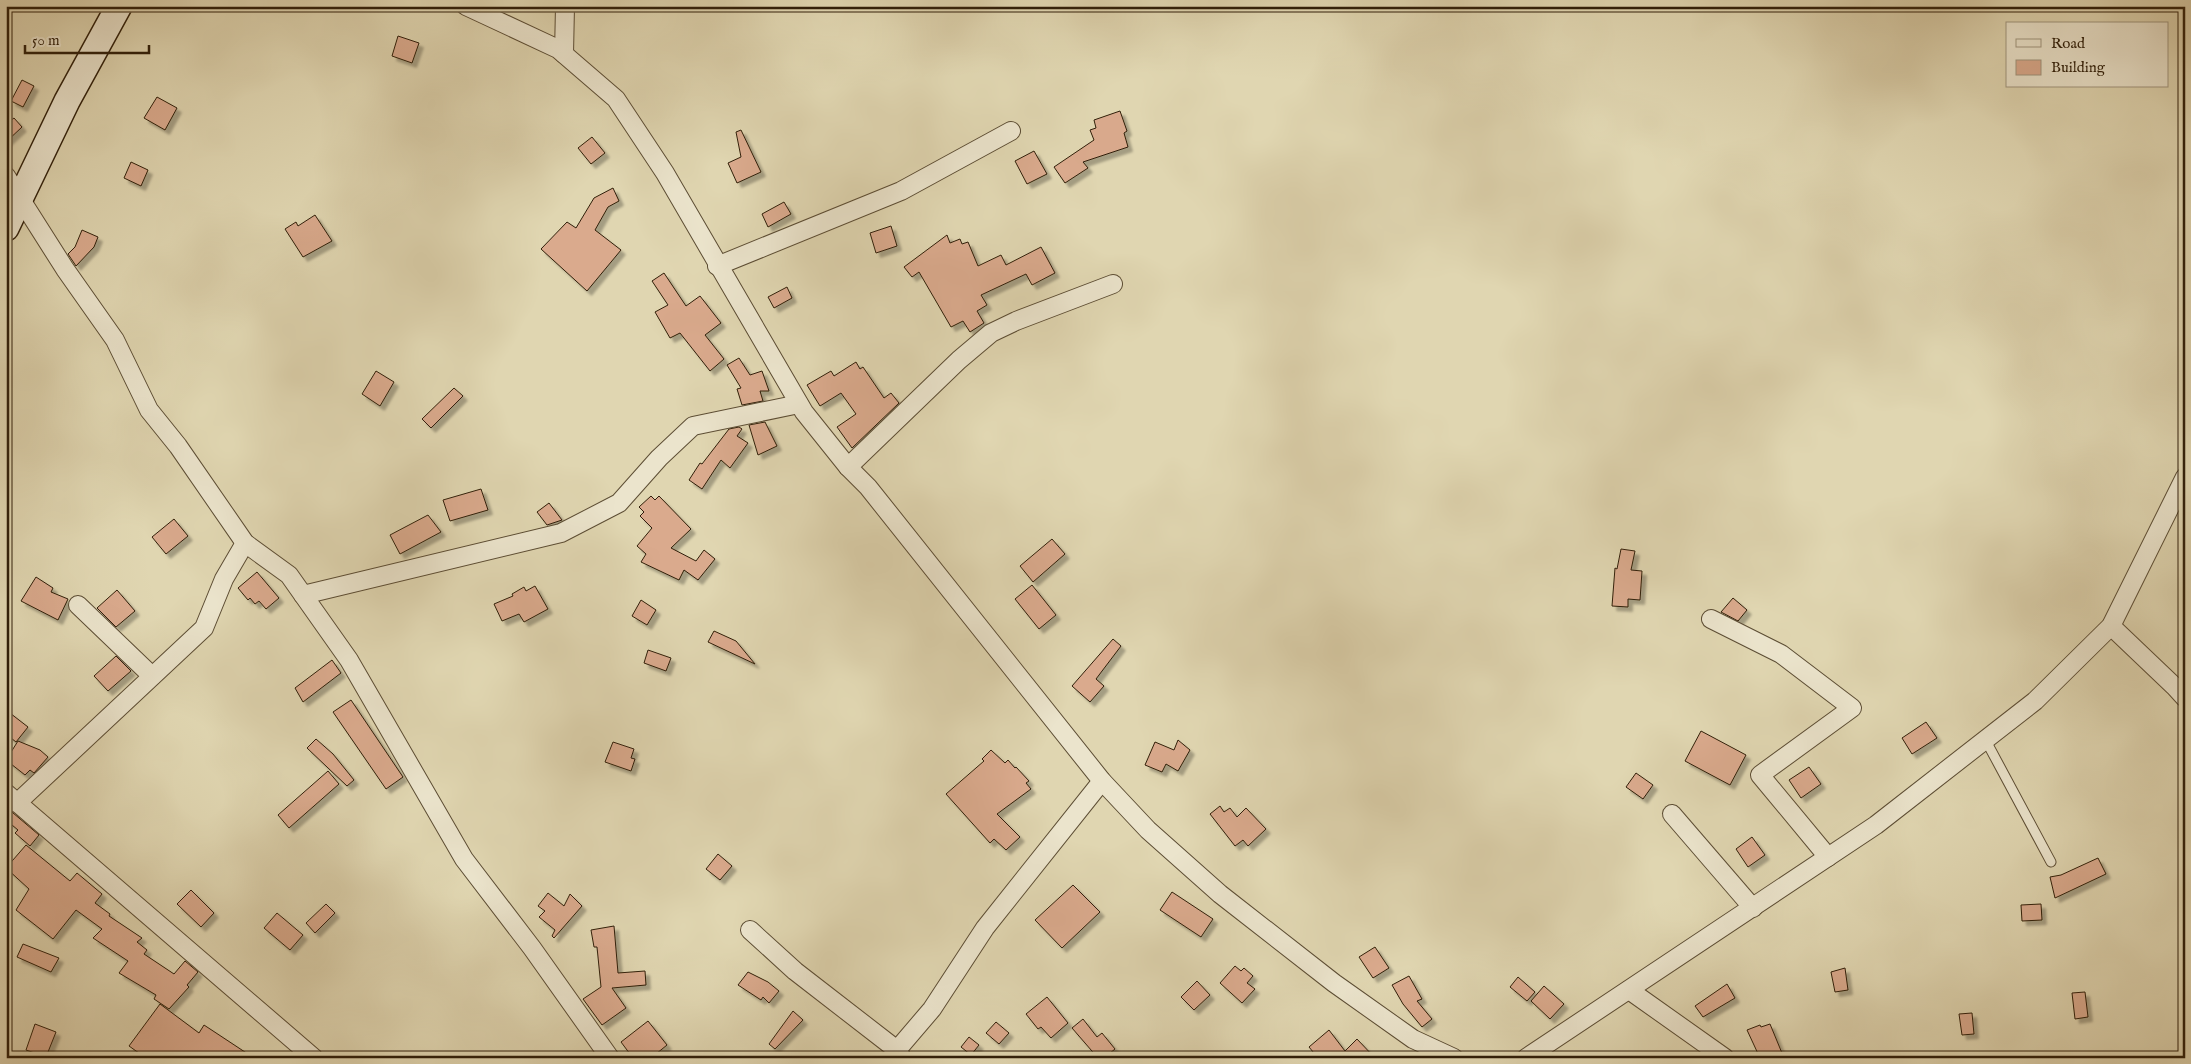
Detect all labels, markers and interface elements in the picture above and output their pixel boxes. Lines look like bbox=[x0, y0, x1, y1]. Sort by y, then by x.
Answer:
scale bar bbox=[25, 22, 149, 54]
legend bbox=[2006, 22, 2168, 88]
text: 50 m bbox=[32, 31, 60, 50]
text: Road bbox=[2051, 34, 2086, 53]
text: Building bbox=[2051, 58, 2106, 77]

